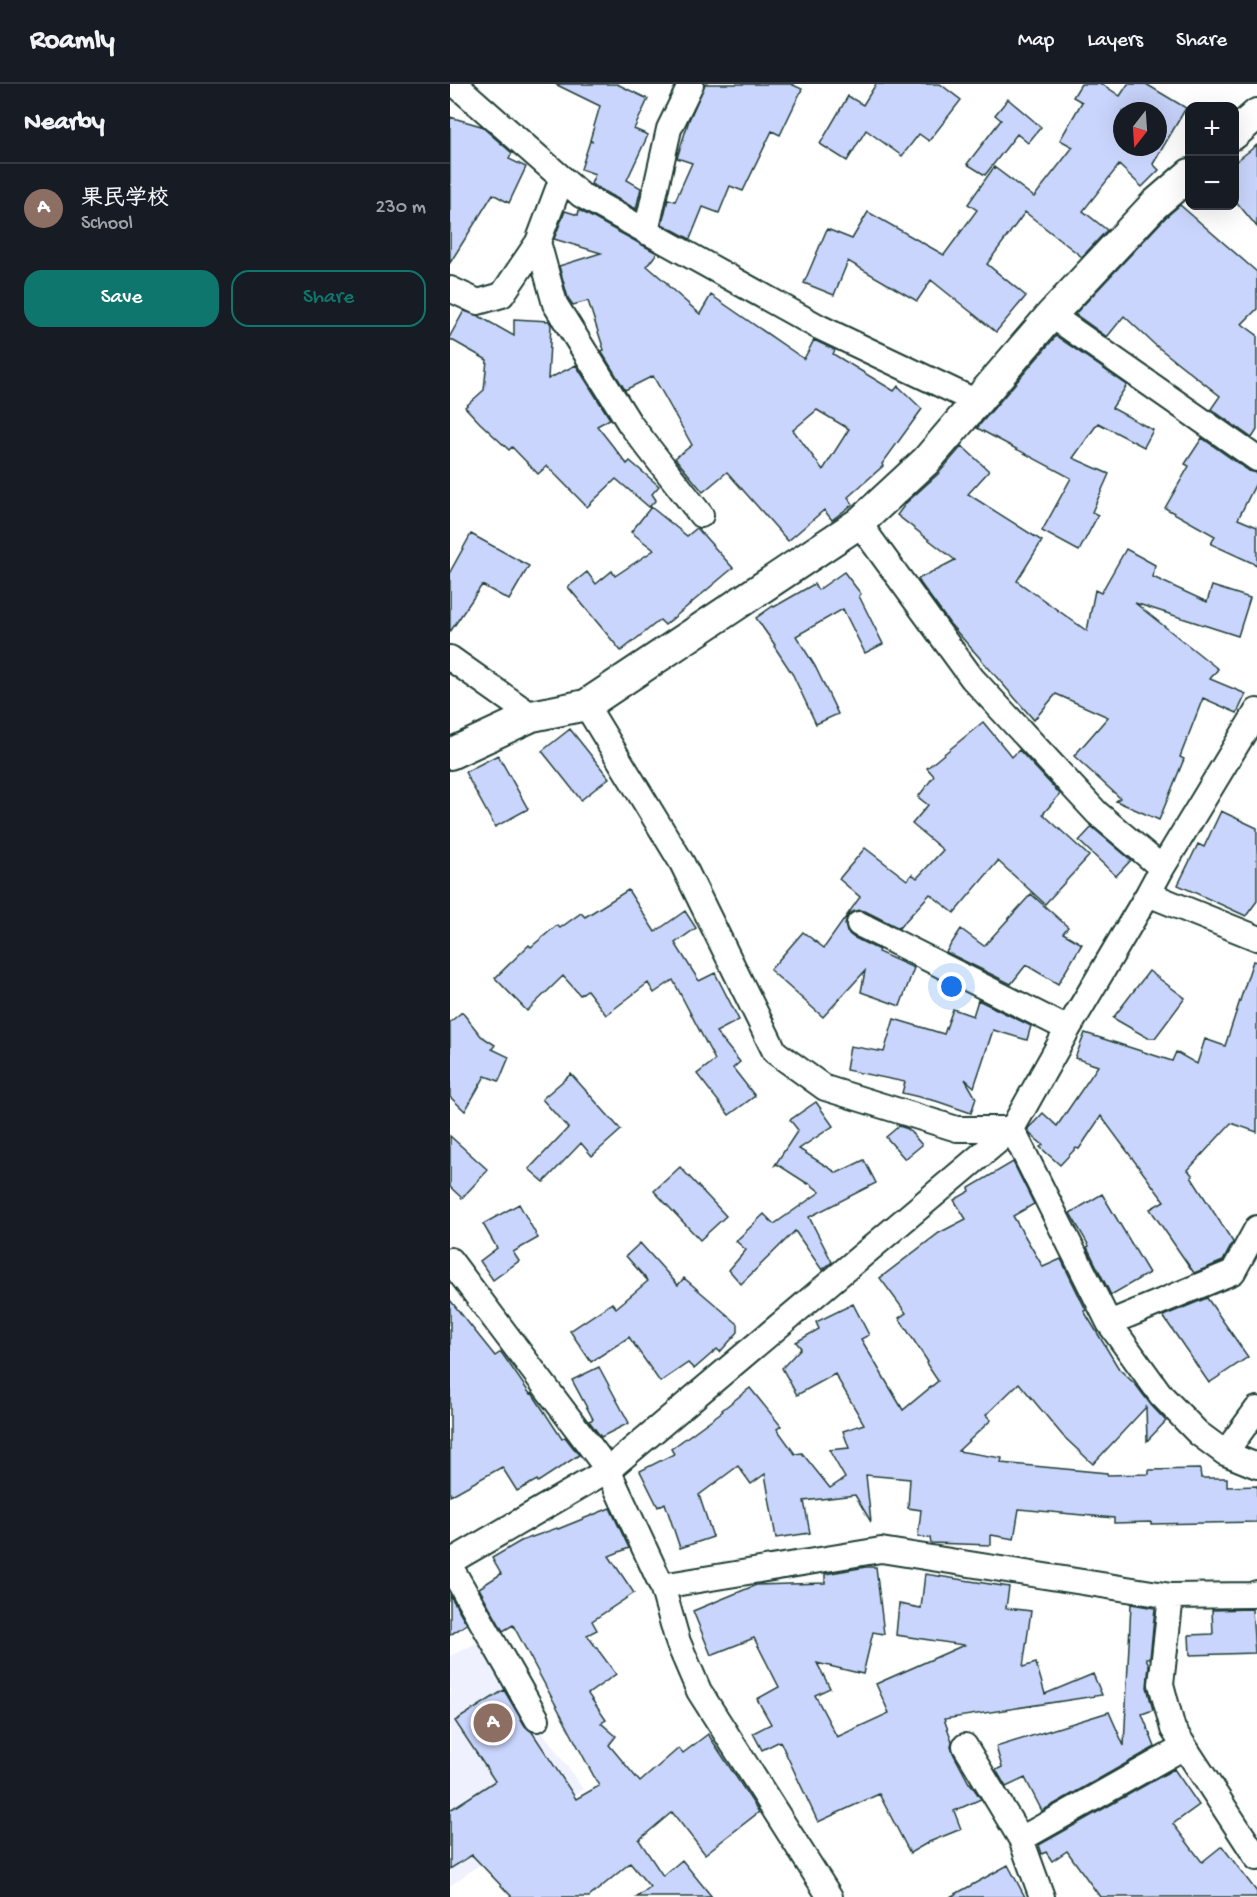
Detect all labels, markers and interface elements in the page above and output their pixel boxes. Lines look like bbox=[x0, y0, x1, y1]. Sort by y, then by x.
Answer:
text: Roamly bbox=[30, 25, 115, 58]
text: Map bbox=[1018, 29, 1054, 54]
text: Layers bbox=[1087, 29, 1143, 54]
text: Share bbox=[1176, 29, 1227, 54]
north arrow bbox=[1113, 102, 1167, 156]
map controls bbox=[1185, 102, 1239, 210]
button: + bbox=[1185, 102, 1239, 156]
text: Nearby bbox=[24, 108, 105, 139]
button: − bbox=[1185, 156, 1239, 210]
text: 果民学校 bbox=[81, 187, 169, 213]
text: A bbox=[38, 197, 49, 220]
text: 230 m bbox=[376, 197, 426, 220]
text: School bbox=[81, 213, 133, 236]
button: Save bbox=[24, 270, 219, 327]
button: Share bbox=[231, 270, 426, 327]
your location bbox=[937, 972, 966, 1001]
pin: A bbox=[474, 1700, 513, 1746]

